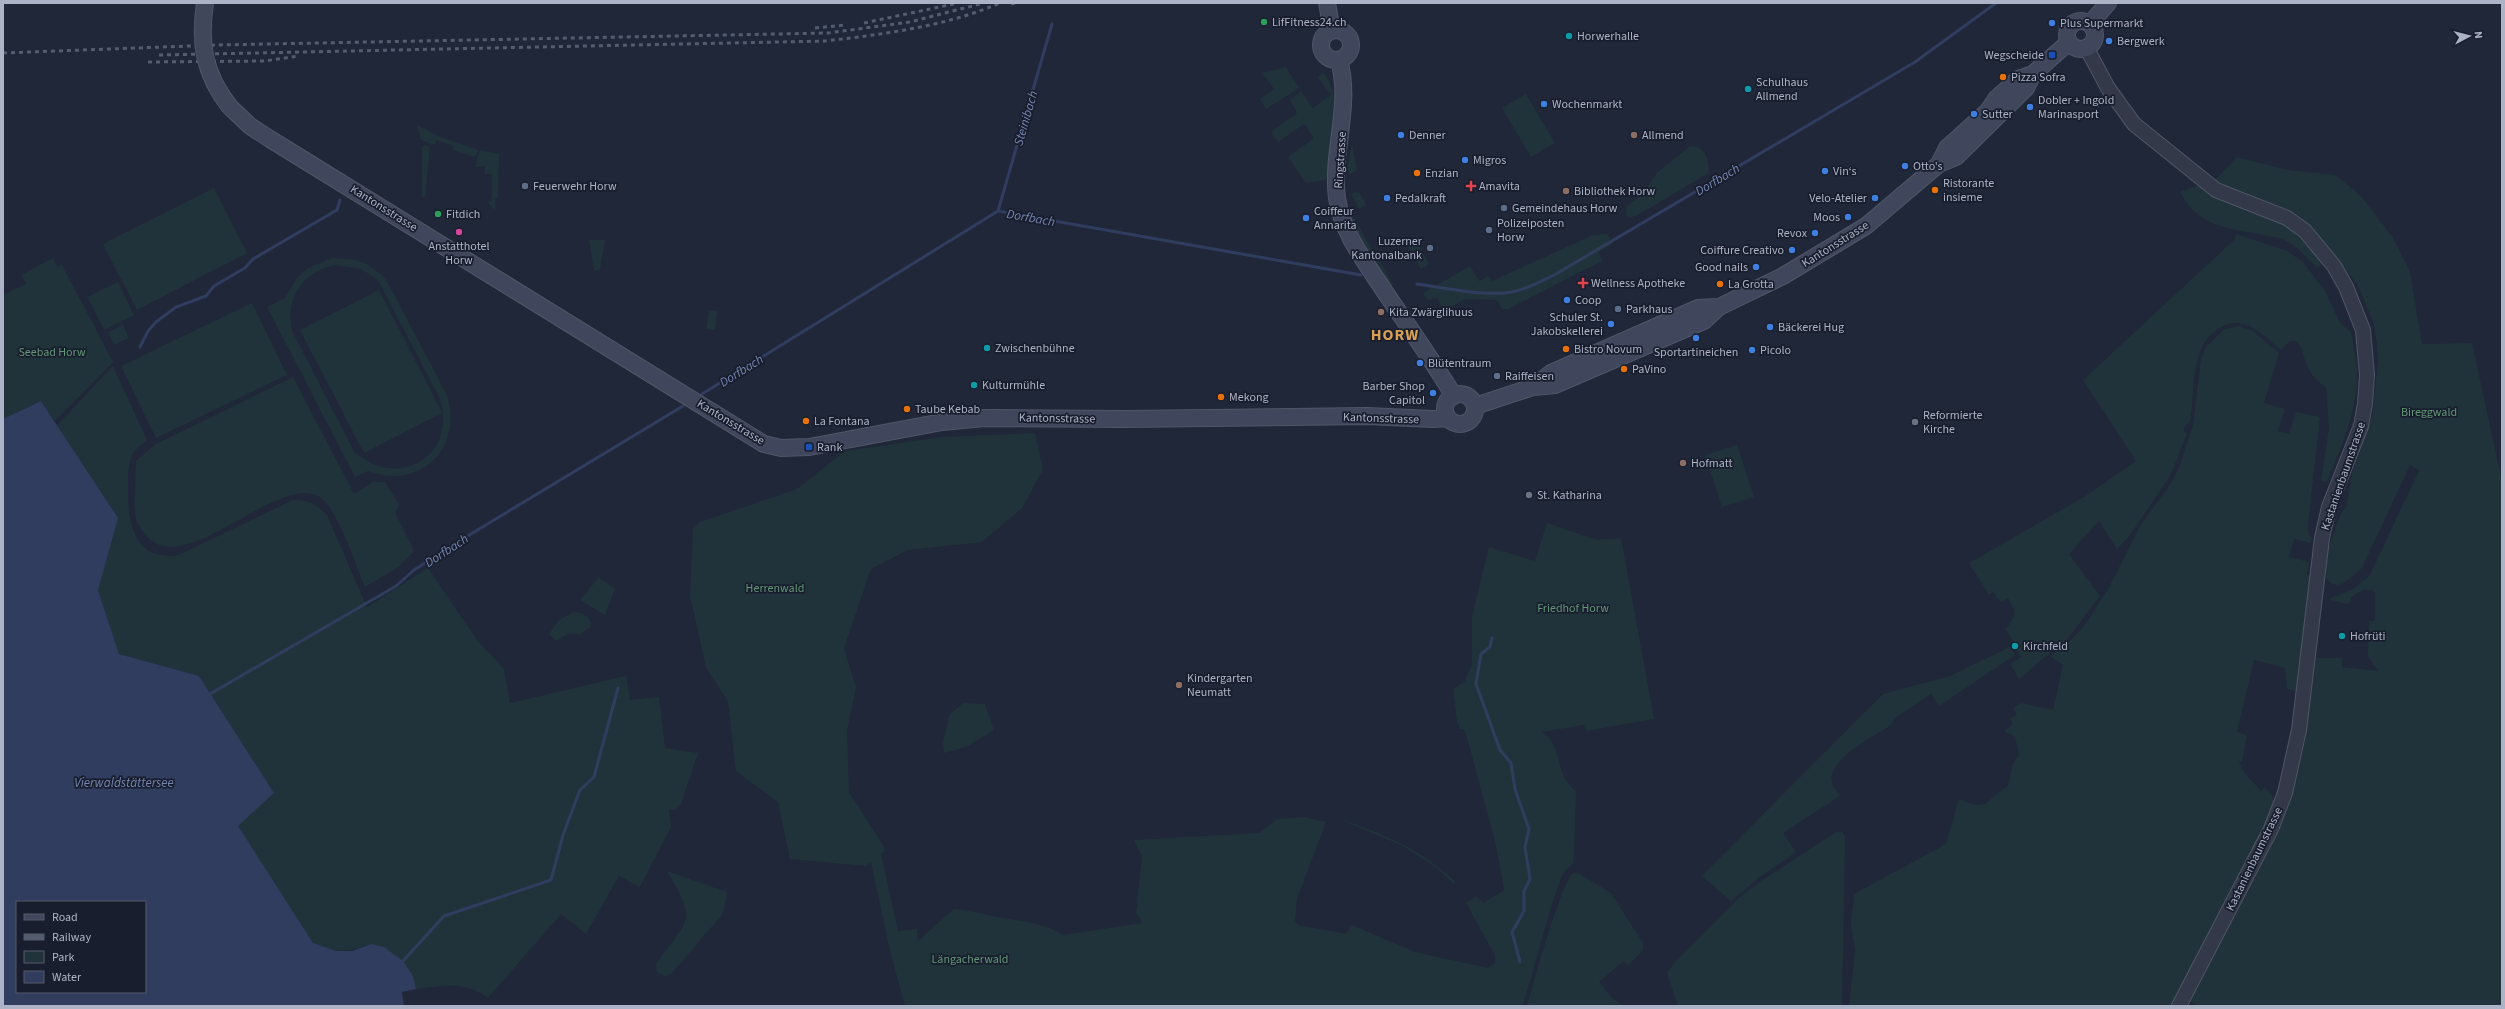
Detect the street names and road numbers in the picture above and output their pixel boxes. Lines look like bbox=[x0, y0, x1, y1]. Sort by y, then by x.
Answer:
street label: Ringstrasse bbox=[1330, 131, 1351, 189]
street label: Kantonsstrasse bbox=[347, 181, 421, 236]
street label: Kantonsstrasse bbox=[1798, 217, 1872, 272]
street label: Kantonsstrasse bbox=[694, 395, 768, 449]
street label: Kantonsstrasse bbox=[1019, 409, 1095, 428]
street label: Kantonsstrasse bbox=[1343, 409, 1419, 428]
street label: Kastanienbaumstrasse bbox=[2317, 420, 2370, 533]
street label: Kastanienbaumstrasse bbox=[2222, 804, 2287, 914]

